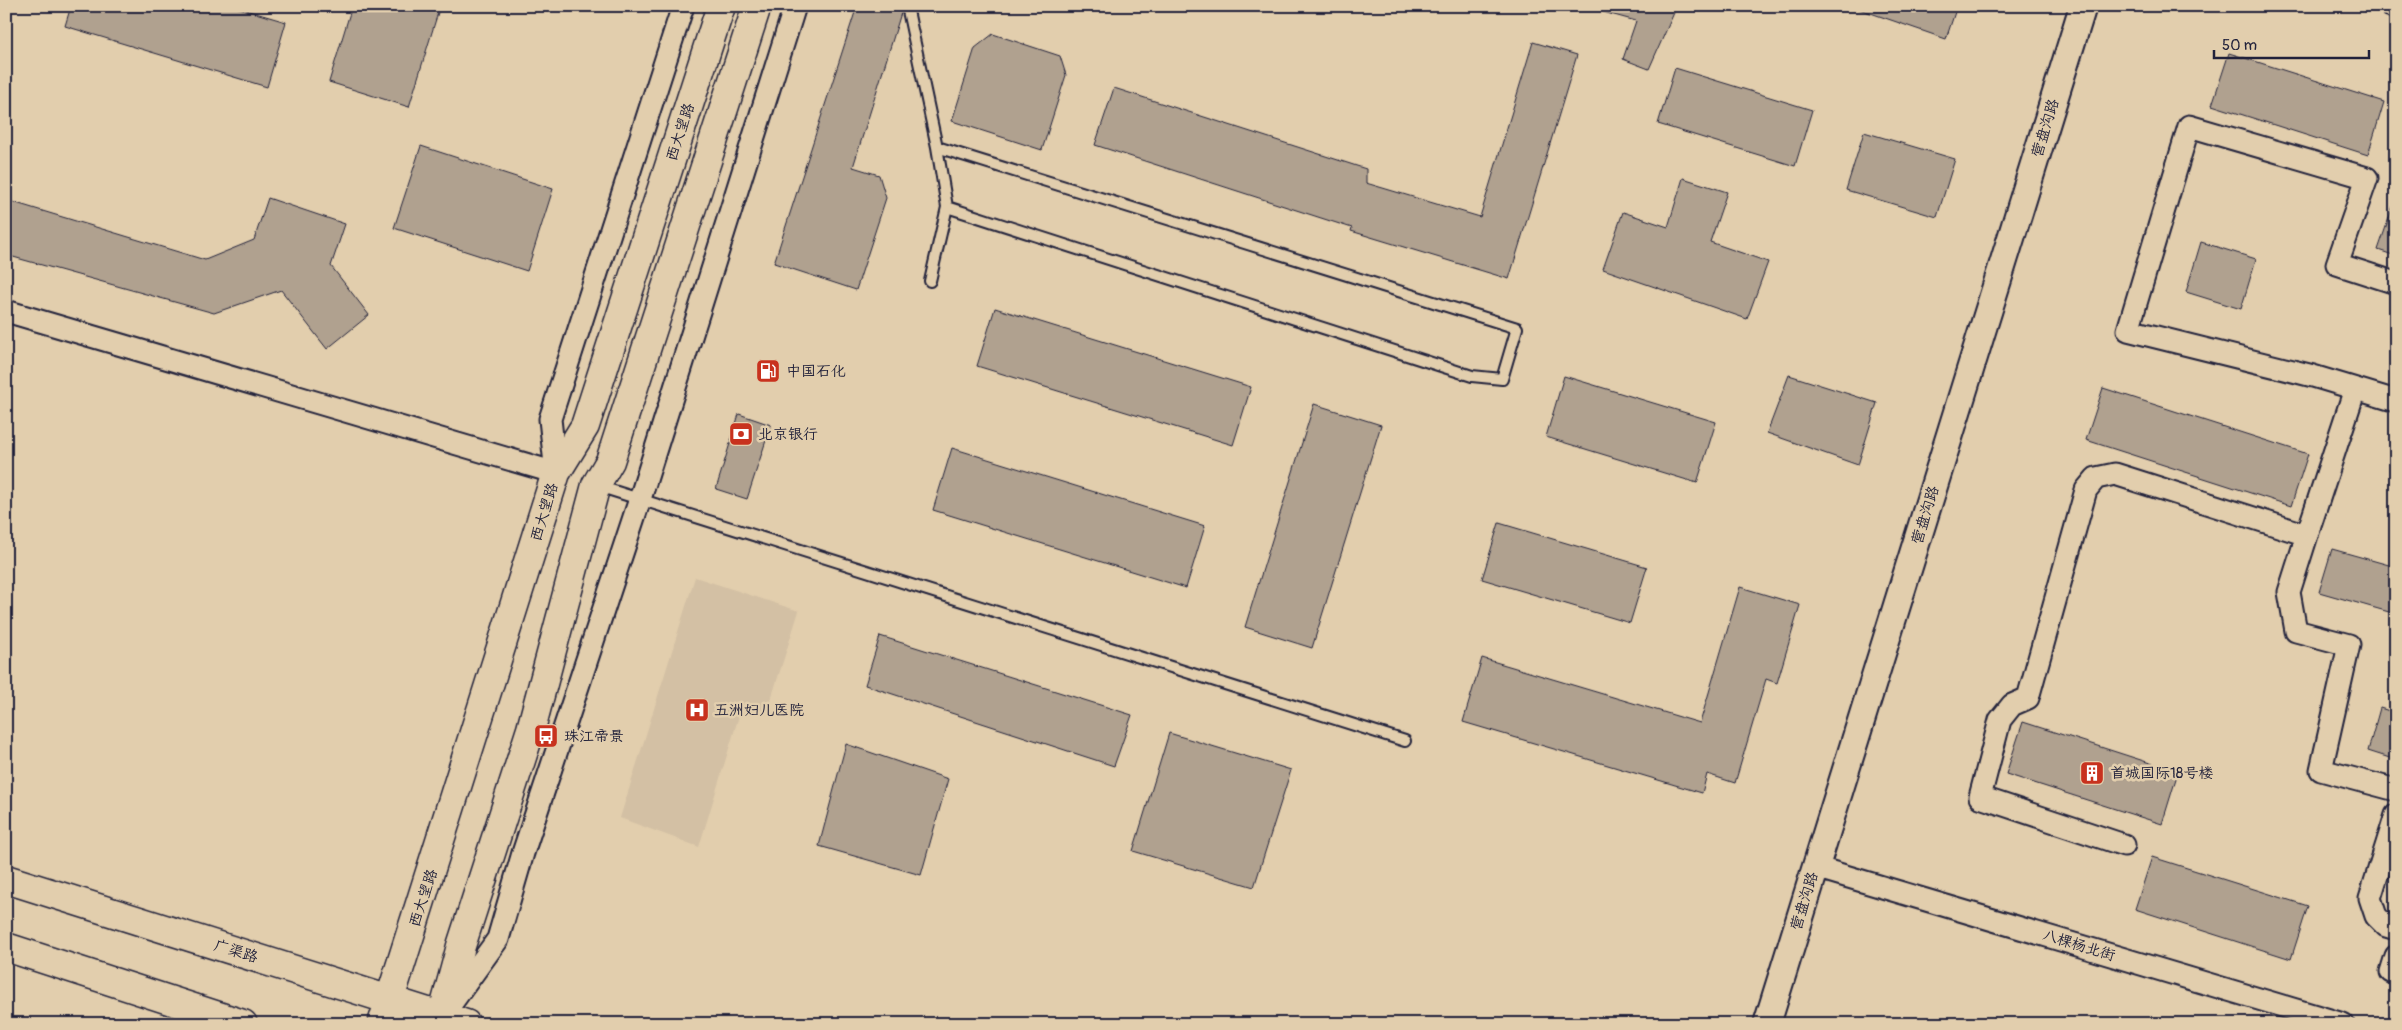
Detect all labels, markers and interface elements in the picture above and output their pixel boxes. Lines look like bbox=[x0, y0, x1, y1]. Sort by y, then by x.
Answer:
scale bar bbox=[2214, 28, 2370, 60]
text: 50 m bbox=[2222, 36, 2257, 55]
street label: 营盘沟路 bbox=[2028, 97, 2063, 160]
street label: 西大望路 bbox=[662, 101, 699, 164]
fuel station icon: 中国石化 bbox=[755, 358, 781, 384]
place label: 中国石化 bbox=[786, 362, 846, 381]
bank icon: 北京银行 bbox=[728, 421, 754, 447]
place label: 北京银行 bbox=[758, 425, 818, 444]
street label: 西大望路 bbox=[527, 481, 562, 544]
street label: 营盘沟路 bbox=[1908, 484, 1943, 547]
hospital icon: 五洲妇儿医院 bbox=[684, 697, 710, 723]
place label: 五洲妇儿医院 bbox=[714, 701, 804, 720]
bus stop icon: 珠江帝景 bbox=[533, 723, 559, 749]
place label: 珠江帝景 bbox=[564, 727, 624, 746]
building icon: 首城国际18号楼 bbox=[2079, 760, 2105, 786]
place label: 首城国际18号楼 bbox=[2110, 764, 2213, 783]
street label: 西大望路 bbox=[405, 867, 442, 930]
street label: 营盘沟路 bbox=[1787, 870, 1822, 933]
street label: 八棵杨北街 bbox=[2040, 925, 2118, 966]
street label: 广渠路 bbox=[212, 936, 260, 967]

